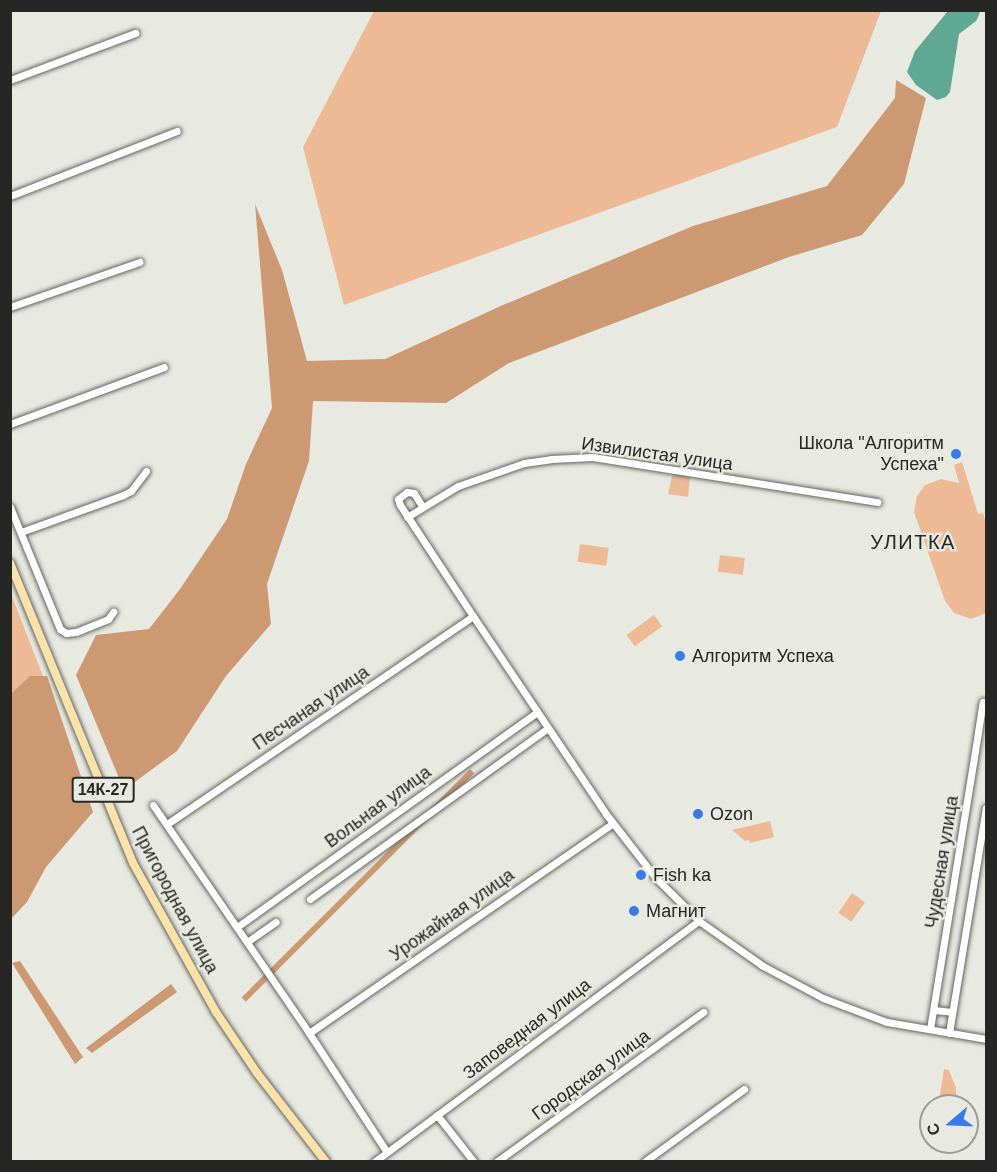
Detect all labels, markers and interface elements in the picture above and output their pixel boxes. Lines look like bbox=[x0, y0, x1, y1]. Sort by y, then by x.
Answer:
street label: Извилистая улица bbox=[580, 433, 734, 475]
place label: Школа "Алгоритм Успеха" bbox=[799, 433, 944, 476]
marker: Школа "Алгоритм Успеха" bbox=[949, 447, 963, 461]
district label: УЛИТКА bbox=[870, 530, 956, 554]
place label: Алгоритм Успеха bbox=[692, 645, 834, 667]
marker: Алгоритм Успеха bbox=[673, 649, 687, 663]
street label: Песчаная улица bbox=[249, 661, 373, 755]
street label: Вольная улица bbox=[321, 761, 435, 853]
road number: 14К-27 bbox=[72, 777, 134, 803]
street label: Чудесная улица bbox=[921, 794, 963, 930]
place label: Ozon bbox=[710, 803, 753, 825]
marker: Ozon bbox=[691, 807, 705, 821]
street label: Пригородная улица bbox=[127, 823, 223, 977]
street label: Урожайная улица bbox=[386, 864, 518, 966]
place label: Fish ka bbox=[653, 864, 711, 886]
marker: Fish ka bbox=[634, 868, 648, 882]
place label: Магнит bbox=[646, 900, 706, 922]
marker: Магнит bbox=[627, 904, 641, 918]
street label: Заповедная улица bbox=[459, 974, 595, 1084]
street label: Городская улица bbox=[528, 1025, 654, 1125]
north arrow bbox=[919, 1094, 979, 1154]
text: С bbox=[923, 1121, 943, 1138]

